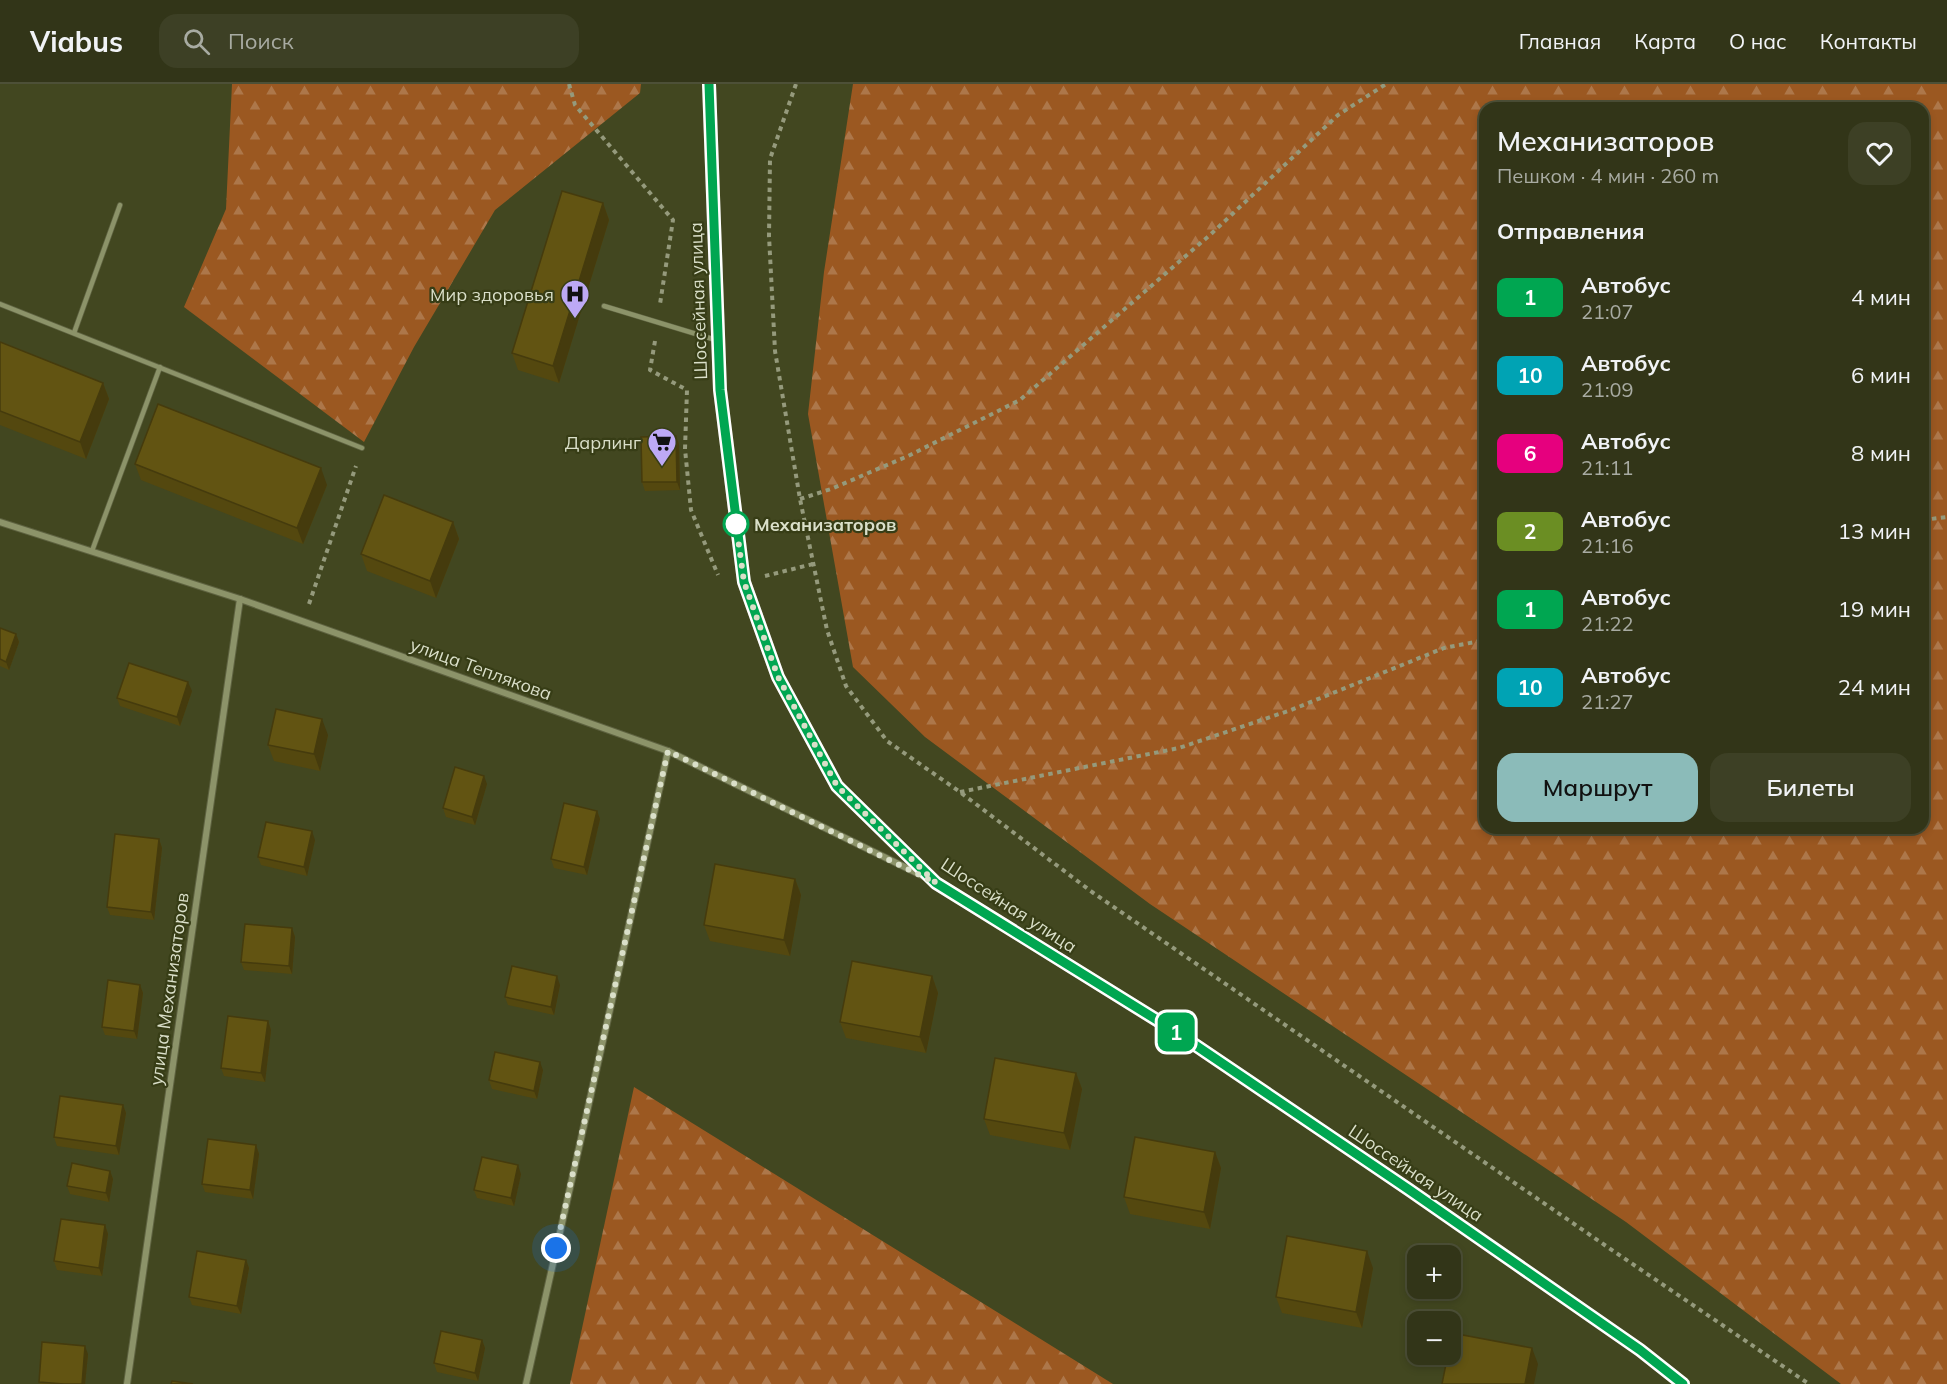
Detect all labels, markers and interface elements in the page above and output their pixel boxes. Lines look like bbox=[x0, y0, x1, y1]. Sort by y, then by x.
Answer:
search box bbox=[159, 14, 579, 68]
text: Viabus bbox=[30, 24, 123, 59]
icon: search bbox=[180, 25, 213, 58]
text: Поиск bbox=[228, 27, 294, 55]
text: Главная bbox=[1519, 28, 1601, 54]
text: Карта bbox=[1634, 28, 1696, 54]
text: О нас bbox=[1729, 28, 1787, 54]
text: Контакты bbox=[1820, 28, 1917, 54]
button: heart bbox=[1848, 122, 1911, 185]
text: Механизаторов bbox=[1497, 123, 1715, 158]
text: Пешком · 4 мин · 260 m bbox=[1497, 163, 1719, 188]
text: Отправления bbox=[1497, 217, 1645, 245]
street label: Шоссейная улица bbox=[684, 222, 712, 380]
text: Автобус bbox=[1581, 271, 1671, 299]
hospital icon: Мир здоровья bbox=[559, 278, 591, 320]
place label: Мир здоровья bbox=[430, 283, 554, 306]
text: 4 мин bbox=[1851, 283, 1911, 311]
text: 1 bbox=[1524, 284, 1536, 310]
text: 21:07 bbox=[1581, 299, 1634, 324]
text: Автобус bbox=[1581, 349, 1671, 377]
text: 6 мин bbox=[1851, 361, 1911, 389]
text: 10 bbox=[1517, 362, 1543, 388]
text: 21:09 bbox=[1581, 377, 1634, 402]
supermarket icon: Дарлинг bbox=[646, 426, 678, 468]
text: Автобус bbox=[1581, 427, 1671, 455]
place label: Дарлинг bbox=[565, 431, 641, 454]
text: 8 мин bbox=[1851, 439, 1911, 467]
text: 6 bbox=[1524, 440, 1536, 466]
text: 21:11 bbox=[1581, 455, 1634, 480]
text: Автобус bbox=[1581, 505, 1671, 533]
marker: Механизаторов bbox=[723, 511, 749, 537]
place label: Механизаторов bbox=[754, 513, 896, 536]
text: 13 мин bbox=[1838, 517, 1911, 545]
text: 2 bbox=[1524, 518, 1536, 544]
text: 21:16 bbox=[1581, 533, 1634, 558]
text: Автобус bbox=[1581, 583, 1671, 611]
text: 19 мин bbox=[1838, 595, 1911, 623]
text: 1 bbox=[1524, 596, 1536, 622]
text: 21:22 bbox=[1581, 611, 1634, 636]
street label: улица Теплякова bbox=[407, 633, 555, 705]
text: Автобус bbox=[1581, 661, 1671, 689]
text: 24 мин bbox=[1838, 673, 1911, 701]
text: 10 bbox=[1517, 674, 1543, 700]
text: 21:27 bbox=[1581, 689, 1634, 714]
button: Маршрут bbox=[1497, 753, 1698, 822]
button: Билеты bbox=[1710, 753, 1911, 822]
street label: Шоссейная улица bbox=[937, 852, 1081, 958]
street label: улица Механизаторов bbox=[144, 891, 194, 1087]
line badge: 1 bbox=[1156, 1012, 1196, 1052]
text: 1 bbox=[1170, 1019, 1182, 1045]
street label: Шоссейная улица bbox=[1344, 1119, 1488, 1227]
your location bbox=[541, 1233, 571, 1263]
map controls bbox=[1407, 1245, 1461, 1365]
button: + bbox=[1407, 1245, 1461, 1299]
button: − bbox=[1407, 1311, 1461, 1365]

